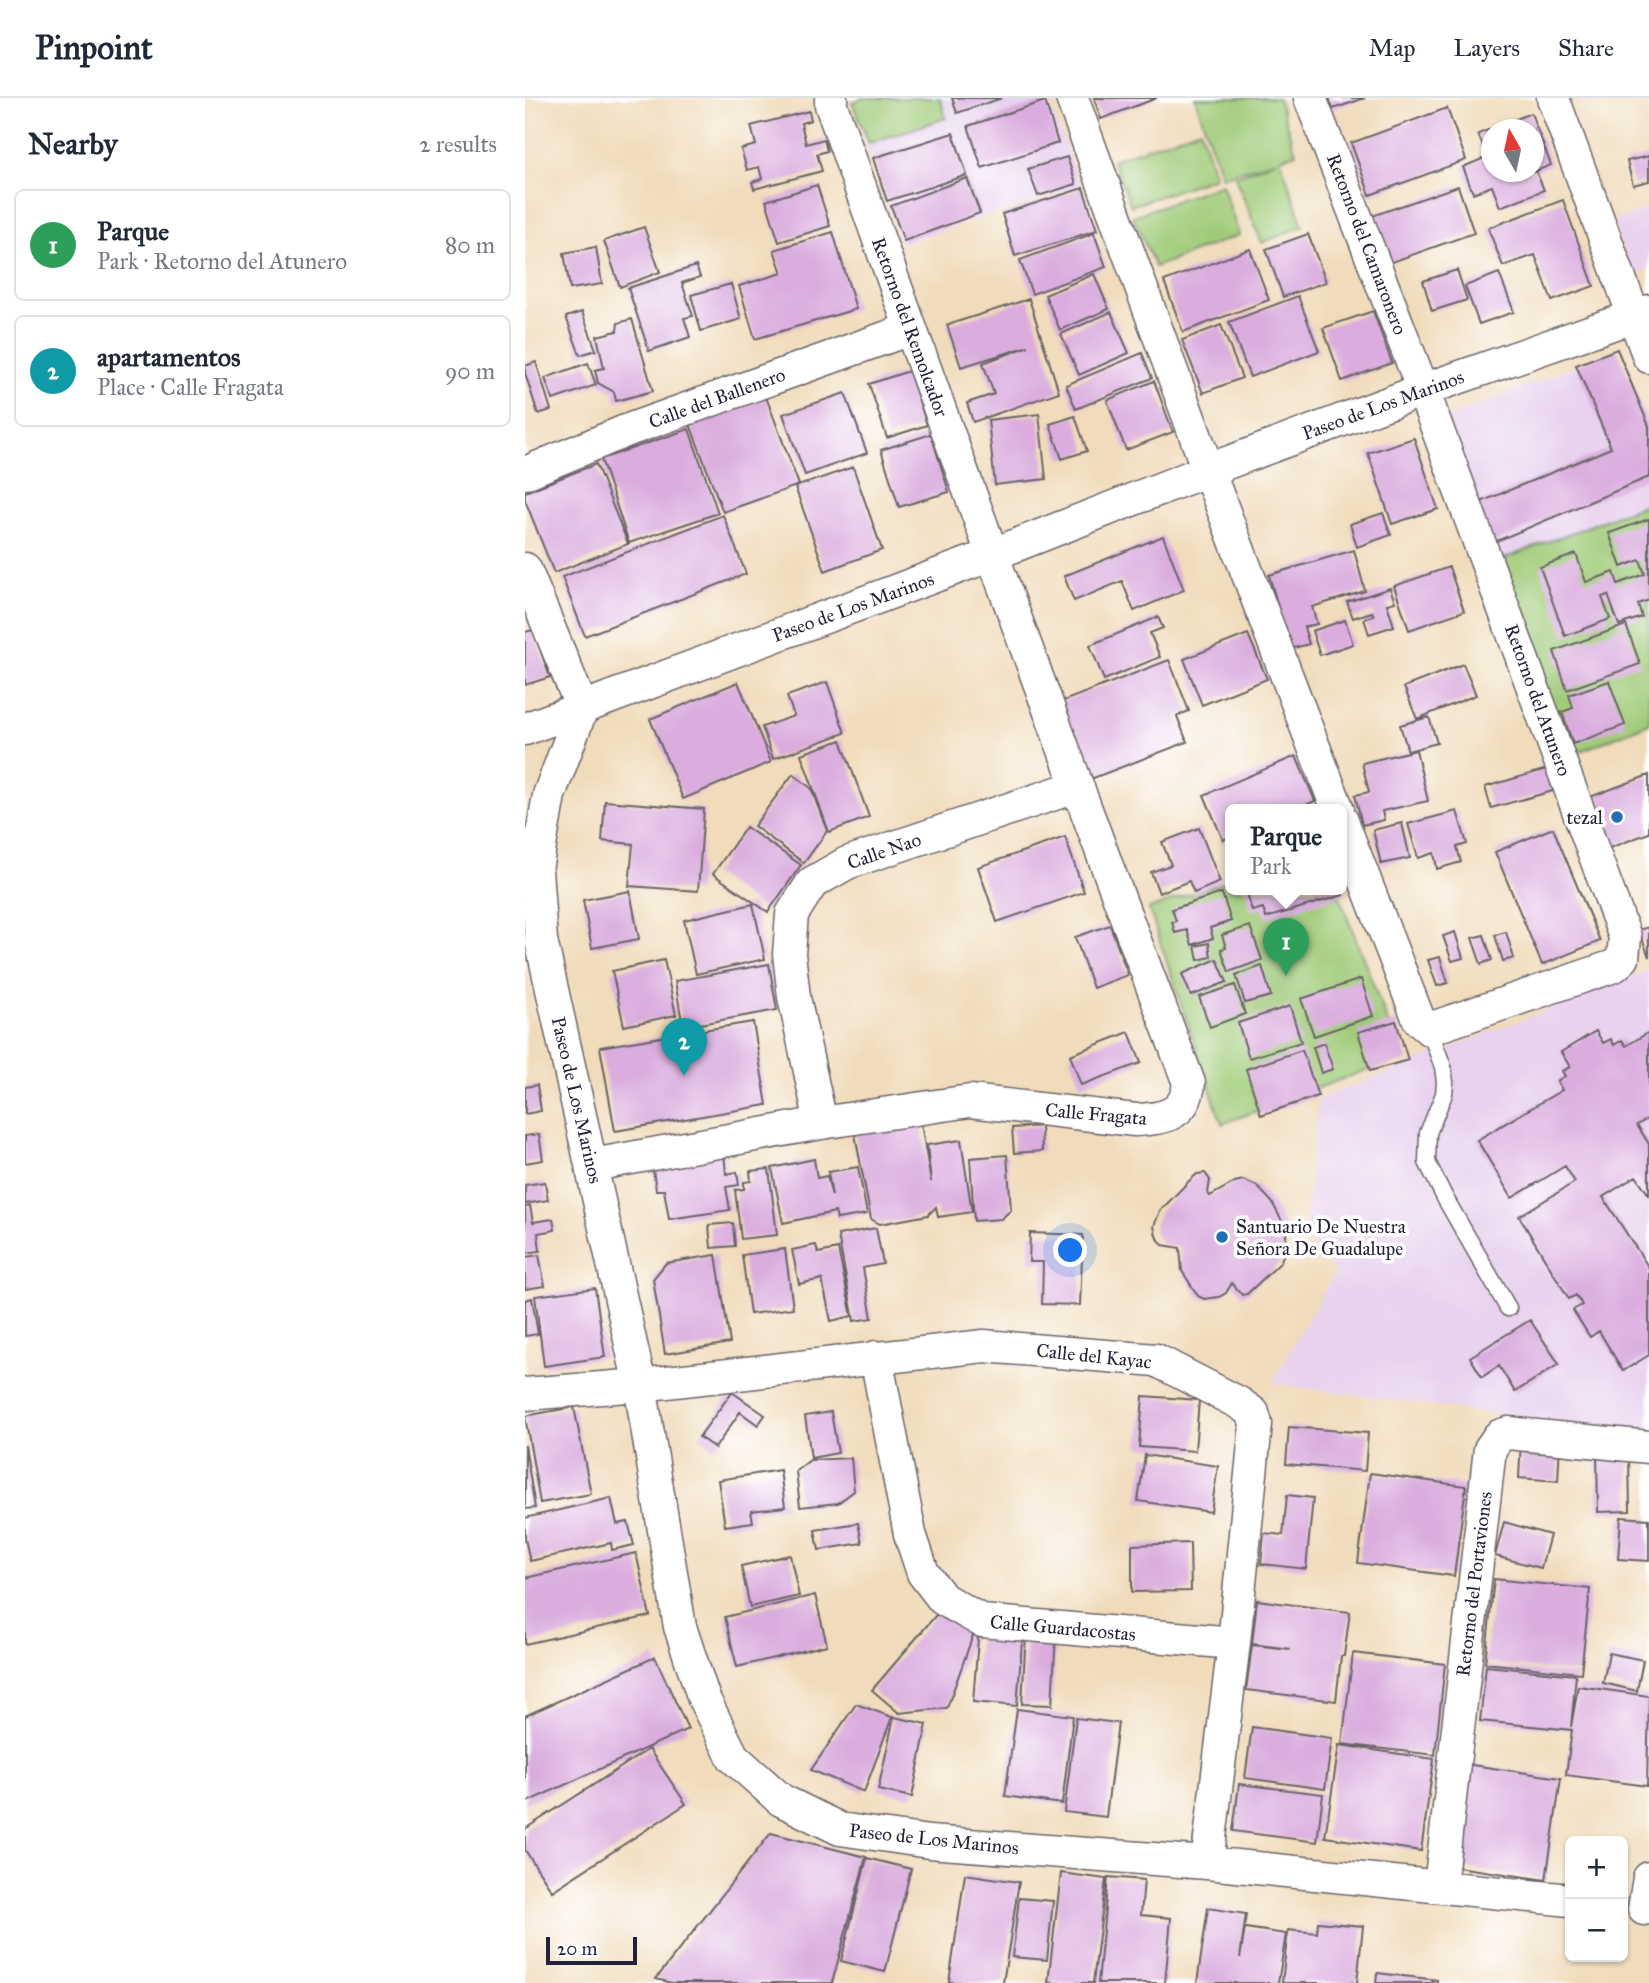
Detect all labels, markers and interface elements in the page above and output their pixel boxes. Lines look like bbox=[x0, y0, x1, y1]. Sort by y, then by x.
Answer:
text: Pinpoint bbox=[35, 28, 153, 68]
text: Map bbox=[1369, 33, 1416, 63]
text: Layers bbox=[1454, 33, 1520, 63]
text: Share bbox=[1558, 33, 1614, 63]
north arrow bbox=[1481, 119, 1544, 182]
text: Nearby bbox=[28, 126, 118, 162]
text: 2 results bbox=[419, 130, 497, 158]
street label: Retorno del Camaronero bbox=[1322, 150, 1412, 338]
text: Parque bbox=[97, 215, 169, 247]
text: 1 bbox=[48, 231, 58, 259]
text: 80 m bbox=[445, 231, 495, 259]
street label: Retorno del Remolcador bbox=[867, 234, 954, 421]
text: Park · Retorno del Atunero bbox=[97, 247, 347, 275]
text: apartamentos bbox=[97, 341, 240, 373]
text: 2 bbox=[47, 357, 59, 385]
text: 90 m bbox=[445, 357, 495, 385]
street label: Calle del Ballenero bbox=[646, 363, 789, 433]
street label: Paseo de Los Marinos bbox=[1299, 365, 1467, 445]
text: Place · Calle Fragata bbox=[97, 373, 284, 401]
street label: Paseo de Los Marinos bbox=[769, 567, 937, 647]
street label: Retorno del Atunero bbox=[1500, 621, 1576, 779]
popup bbox=[1225, 804, 1347, 895]
place label: tezal bbox=[1566, 806, 1604, 829]
marker: tezal bbox=[1609, 809, 1625, 825]
text: Parque bbox=[1250, 820, 1322, 852]
street label: Calle Nao bbox=[844, 828, 924, 874]
text: Park bbox=[1250, 852, 1292, 880]
pin: 1 bbox=[1263, 918, 1309, 976]
street label: Paseo de Los Marinos bbox=[547, 1014, 607, 1186]
pin: 2 bbox=[661, 1018, 707, 1076]
street label: Calle Fragata bbox=[1044, 1098, 1149, 1131]
place label: Santuario De Nuestra Señora De Guadalupe bbox=[1236, 1215, 1407, 1260]
marker: Santuario De Nuestra Señora De Guadalupe bbox=[1214, 1229, 1230, 1245]
your location bbox=[1053, 1233, 1087, 1267]
street label: Calle del Kayac bbox=[1035, 1338, 1153, 1374]
street label: Retorno del Portaviones bbox=[1451, 1490, 1497, 1678]
street label: Calle Guardacostas bbox=[989, 1610, 1137, 1646]
street label: Paseo de Los Marinos bbox=[848, 1819, 1020, 1859]
map controls bbox=[1565, 1836, 1628, 1962]
button: + bbox=[1565, 1836, 1628, 1899]
button: − bbox=[1565, 1899, 1628, 1962]
scale bar bbox=[546, 1934, 637, 1966]
text: 20 m bbox=[557, 1937, 598, 1960]

